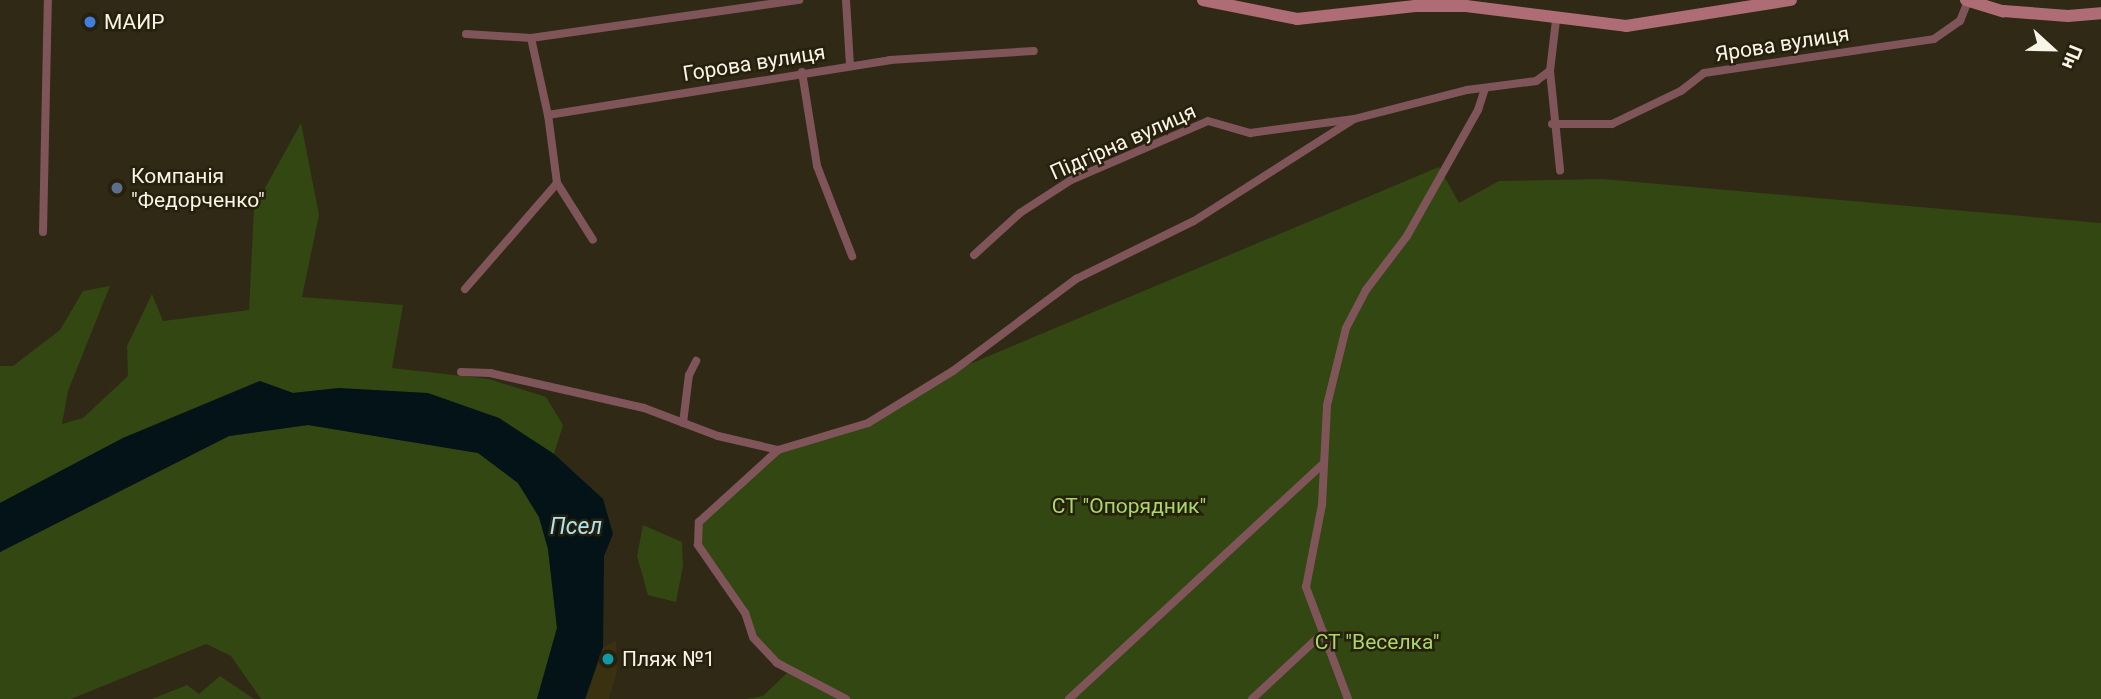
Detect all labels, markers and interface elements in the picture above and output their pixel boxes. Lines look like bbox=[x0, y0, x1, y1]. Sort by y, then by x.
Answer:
place label: МАИР bbox=[104, 9, 164, 35]
marker: МАИР bbox=[82, 14, 98, 30]
north arrow bbox=[2017, 14, 2087, 84]
street label: Ярова вулиця bbox=[1713, 21, 1851, 67]
street label: Горова вулиця bbox=[681, 39, 827, 87]
text: Пн bbox=[2057, 42, 2087, 73]
street label: Підгірна вулиця bbox=[1046, 99, 1200, 185]
place label: Компанія "Федорченко" bbox=[131, 163, 265, 213]
marker: Компанія "Федорченко" bbox=[109, 180, 125, 196]
park label: СТ "Опорядник" bbox=[1052, 493, 1206, 519]
water label: Псел bbox=[550, 513, 602, 541]
park label: СТ "Веселка" bbox=[1314, 629, 1440, 655]
place label: Пляж №1 bbox=[622, 646, 715, 672]
marker: Пляж №1 bbox=[600, 651, 616, 667]

